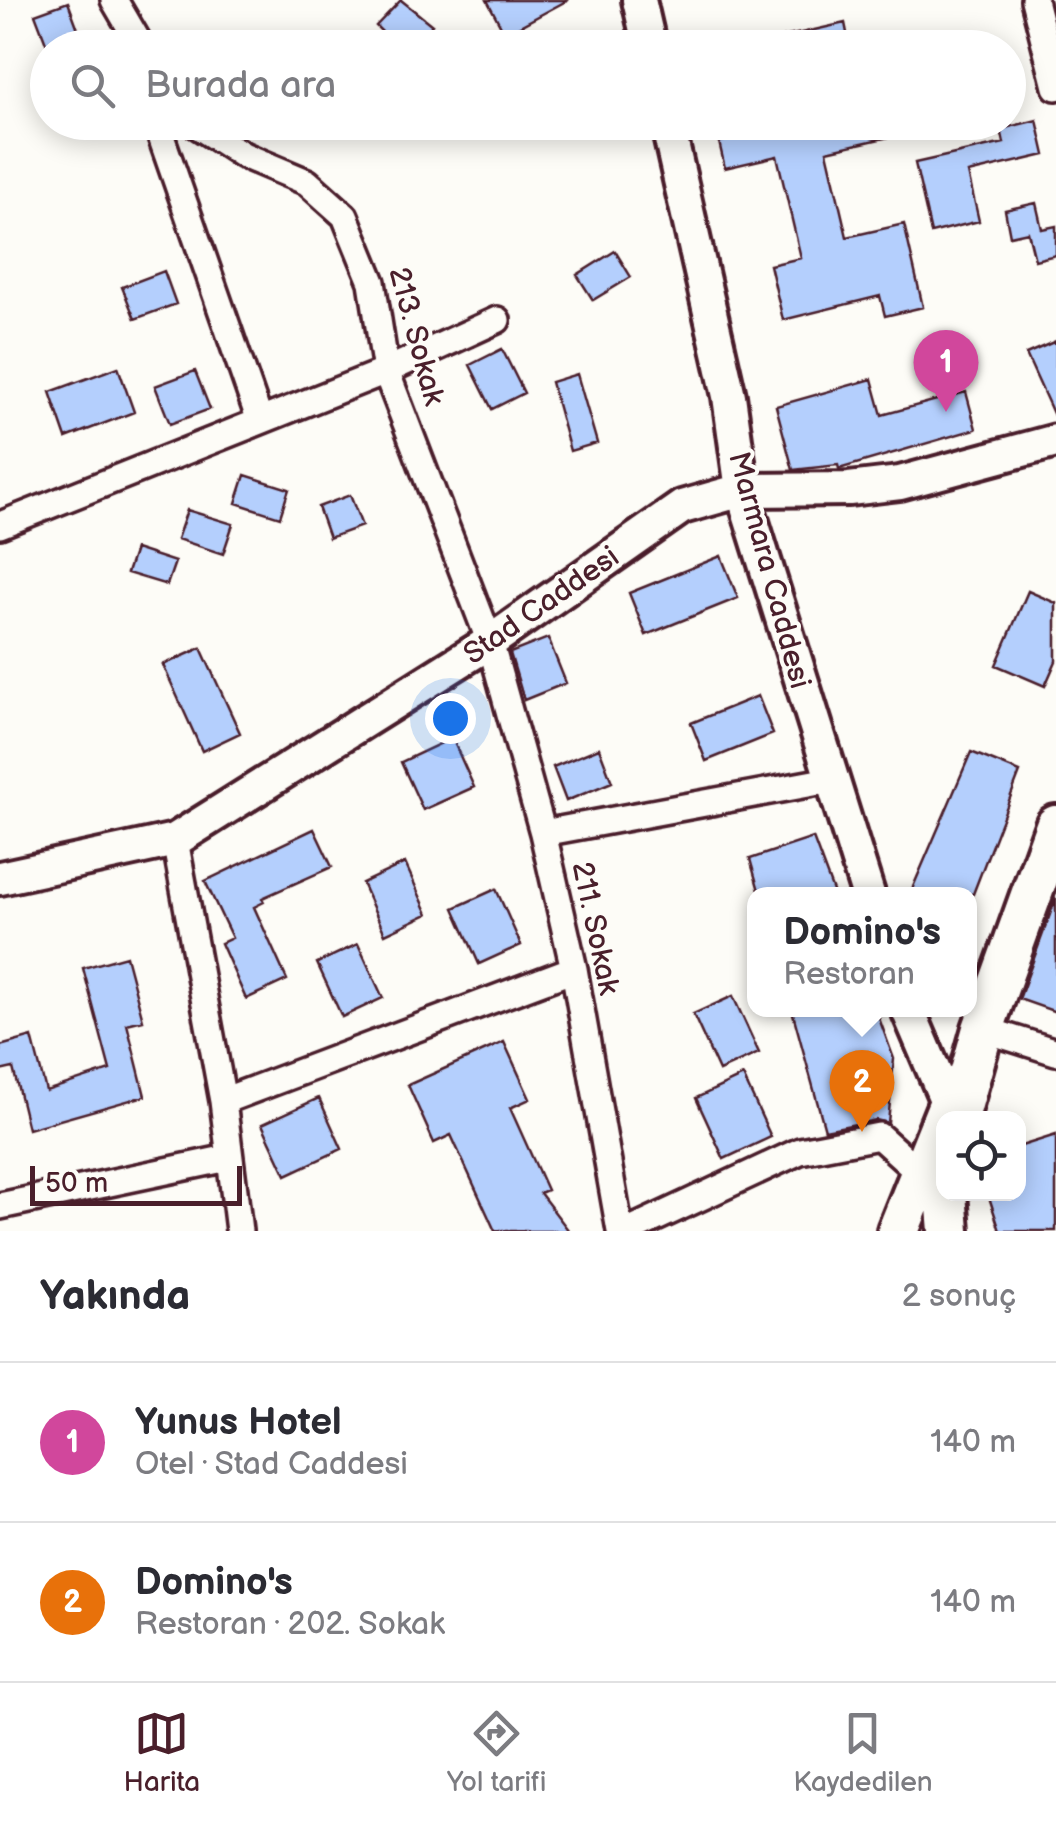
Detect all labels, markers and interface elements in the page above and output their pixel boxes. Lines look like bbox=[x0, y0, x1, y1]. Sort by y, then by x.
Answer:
search box bbox=[30, 30, 1026, 140]
icon: search bbox=[65, 58, 120, 113]
text: Burada ara bbox=[145, 63, 336, 108]
street label: 213. Sokak bbox=[380, 263, 452, 410]
pin: 1 bbox=[914, 330, 978, 412]
street label: Marmara Caddesi bbox=[720, 448, 818, 692]
street label: Stad Caddesi bbox=[457, 539, 626, 673]
your location bbox=[425, 693, 476, 744]
street label: 211. Sokak bbox=[563, 858, 627, 998]
popup bbox=[747, 887, 977, 1017]
text: Domino's bbox=[783, 910, 941, 955]
text: Restoran bbox=[783, 955, 915, 994]
pin: 2 bbox=[830, 1050, 894, 1132]
map controls bbox=[936, 1111, 1026, 1201]
button: locate bbox=[936, 1111, 1026, 1201]
scale bar bbox=[30, 1161, 242, 1206]
text: 50 m bbox=[45, 1167, 108, 1200]
text: Yakında bbox=[40, 1271, 190, 1322]
text: 2 sonuç bbox=[902, 1277, 1016, 1316]
text: Yunus Hotel bbox=[135, 1400, 342, 1445]
text: 1 bbox=[66, 1423, 79, 1462]
text: 140 m bbox=[930, 1423, 1016, 1462]
text: Otel · Stad Caddesi bbox=[135, 1445, 408, 1484]
text: Domino's bbox=[135, 1560, 293, 1605]
text: 2 bbox=[63, 1583, 82, 1622]
text: 140 m bbox=[930, 1583, 1016, 1622]
text: Restoran · 202. Sokak bbox=[135, 1605, 445, 1644]
tab: Harita bbox=[123, 1706, 200, 1799]
tab: Yol tarifi bbox=[447, 1706, 546, 1799]
tab: Kaydedilen bbox=[793, 1706, 933, 1799]

